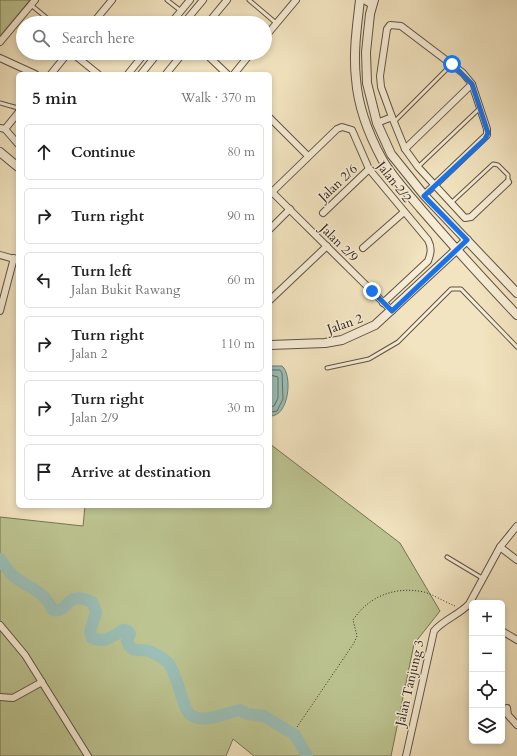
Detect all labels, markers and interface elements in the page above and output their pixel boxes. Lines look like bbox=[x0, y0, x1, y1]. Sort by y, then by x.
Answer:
search box bbox=[16, 16, 272, 60]
icon: search bbox=[30, 27, 52, 49]
text: Search here bbox=[62, 28, 135, 48]
route start bbox=[443, 55, 461, 73]
text: 5 min bbox=[32, 87, 77, 110]
text: Walk · 370 m bbox=[181, 89, 256, 107]
icon: ahead bbox=[33, 141, 55, 163]
text: Continue bbox=[71, 142, 136, 162]
text: 80 m bbox=[227, 143, 255, 161]
street label: Jalan 2/2 bbox=[371, 156, 416, 206]
street label: Jalan 2/6 bbox=[313, 160, 362, 207]
icon: right bbox=[33, 205, 55, 227]
text: Turn right bbox=[71, 206, 144, 226]
text: 90 m bbox=[227, 207, 255, 225]
street label: Jalan 2/9 bbox=[314, 218, 362, 266]
text: Turn left bbox=[71, 261, 132, 281]
icon: left bbox=[33, 269, 55, 291]
text: 60 m bbox=[227, 271, 255, 289]
text: Jalan Bukit Rawang bbox=[71, 281, 180, 299]
route end bbox=[363, 282, 381, 300]
street label: Jalan 2 bbox=[323, 309, 365, 339]
text: Turn right bbox=[71, 325, 144, 345]
icon: right bbox=[33, 333, 55, 355]
text: 110 m bbox=[221, 335, 255, 353]
text: Jalan 2 bbox=[71, 345, 107, 363]
text: Turn right bbox=[71, 389, 144, 409]
icon: right bbox=[33, 397, 55, 419]
text: 30 m bbox=[227, 399, 255, 417]
text: Jalan 2/9 bbox=[71, 409, 118, 427]
icon: arrive bbox=[33, 461, 55, 483]
text: Arrive at destination bbox=[71, 462, 211, 482]
map controls bbox=[469, 600, 505, 744]
button: + bbox=[469, 600, 505, 636]
button: − bbox=[469, 636, 505, 672]
street label: Jalan Tanjung 3 bbox=[391, 638, 429, 730]
button: locate bbox=[469, 672, 505, 708]
button: layers bbox=[469, 708, 505, 744]

